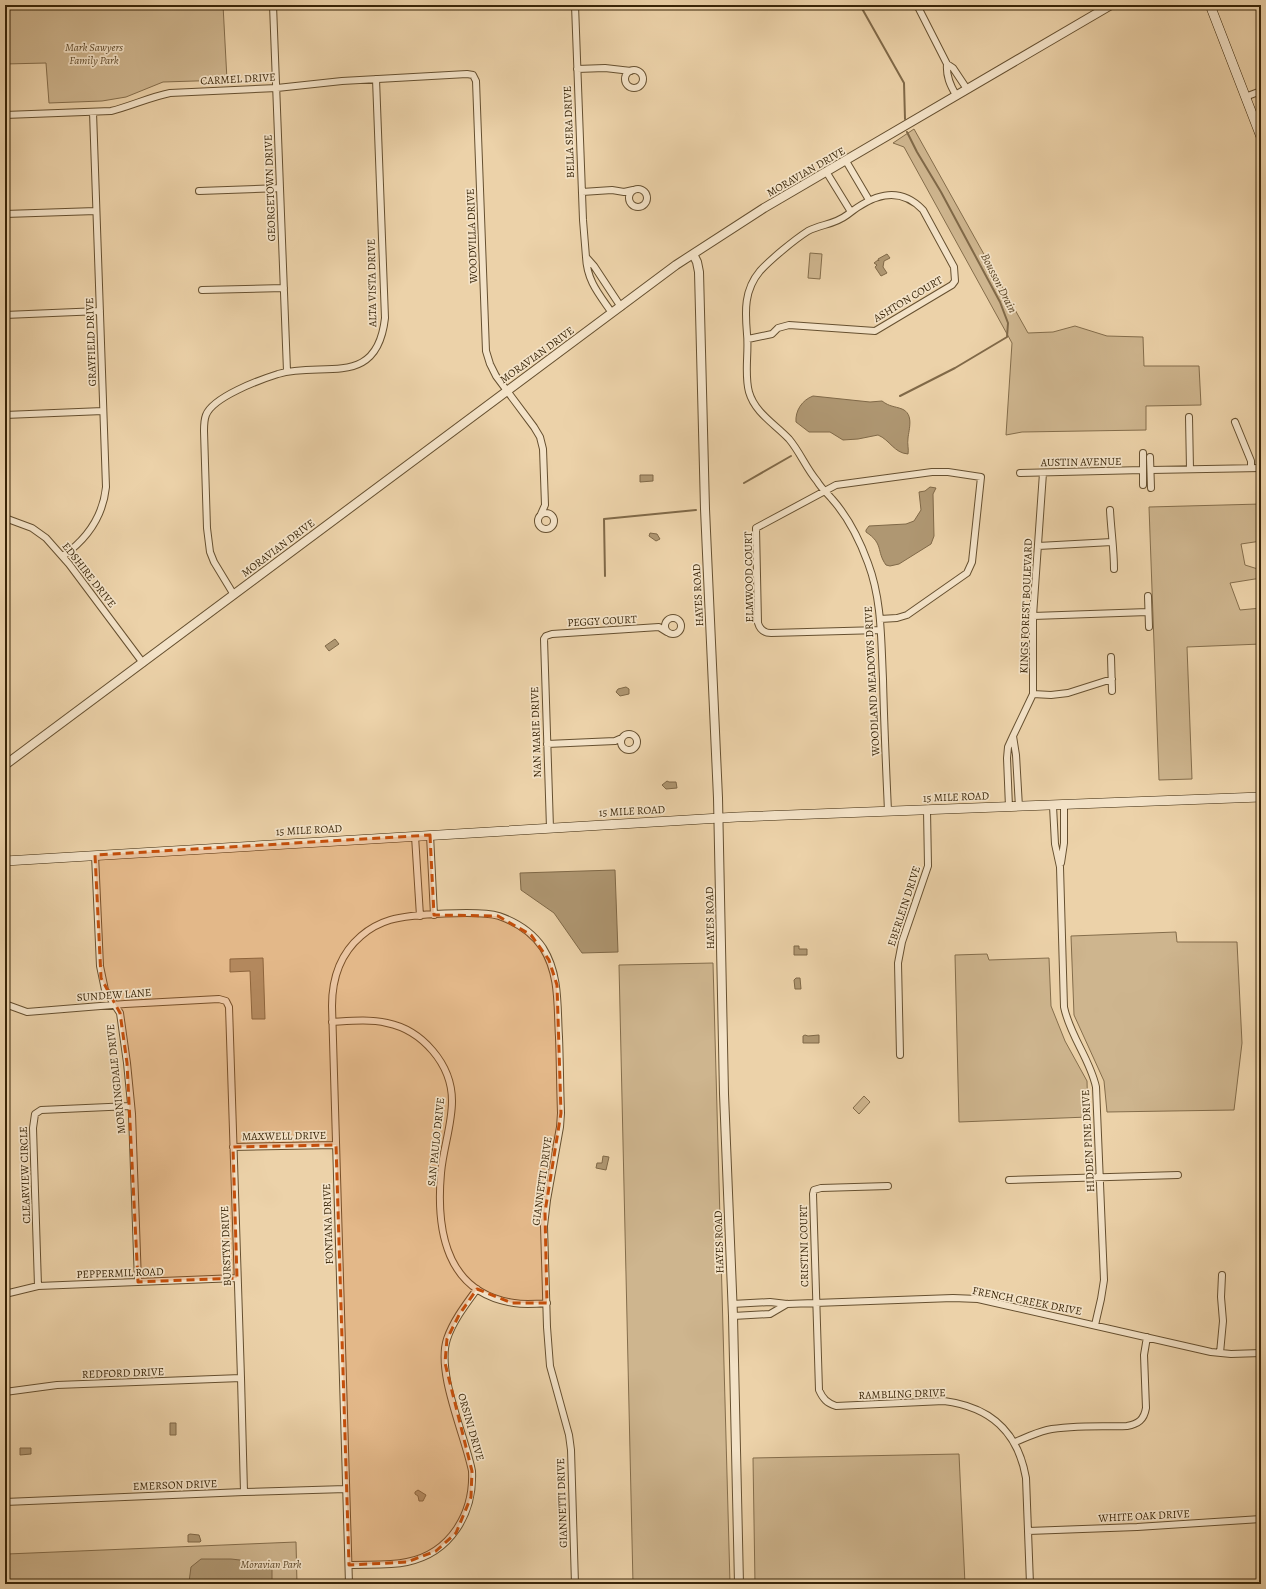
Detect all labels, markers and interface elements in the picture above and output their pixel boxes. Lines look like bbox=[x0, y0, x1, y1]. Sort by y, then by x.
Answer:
park label: Mark Sawyers Family Park bbox=[65, 40, 123, 68]
street label: CARMEL DRIVE bbox=[200, 70, 276, 88]
street label: BELLA SERA DRIVE bbox=[560, 86, 578, 178]
street label: GEORGETOWN DRIVE bbox=[261, 134, 279, 242]
street label: MORAVIAN DRIVE bbox=[764, 143, 848, 201]
street label: WOODVILLA DRIVE bbox=[463, 188, 481, 285]
street label: ALTA VISTA DRIVE bbox=[364, 239, 380, 328]
water label: Bousson Drain bbox=[977, 250, 1021, 316]
street label: ASHTON COURT bbox=[870, 272, 946, 326]
street label: GRAYFIELD DRIVE bbox=[82, 297, 100, 387]
street label: MORAVIAN DRIVE bbox=[497, 323, 577, 387]
street label: AUSTIN AVENUE bbox=[1039, 454, 1122, 470]
street label: MORAVIAN DRIVE bbox=[238, 515, 318, 581]
street label: ELMWOOD COURT bbox=[741, 531, 757, 623]
street label: KINGS FOREST BOULEVARD bbox=[1016, 538, 1036, 674]
street label: EDSHIRE DRIVE bbox=[59, 539, 119, 611]
street label: HAYES ROAD bbox=[689, 563, 707, 627]
street label: WOODLAND MEADOWS DRIVE bbox=[861, 606, 883, 757]
street label: PEGGY COURT bbox=[567, 612, 637, 630]
street label: NAN MARIE DRIVE bbox=[527, 686, 545, 778]
street label: 15 MILE ROAD bbox=[923, 788, 990, 806]
street label: 15 MILE ROAD bbox=[599, 802, 666, 820]
street label: 15 MILE ROAD bbox=[276, 821, 343, 839]
street label: EBERLEIN DRIVE bbox=[884, 864, 924, 948]
street label: HAYES ROAD bbox=[702, 886, 718, 950]
street label: SUNDEW LANE bbox=[76, 985, 152, 1005]
street label: MORNINGDALE DRIVE bbox=[103, 1023, 129, 1135]
street label: HIDDEN PINE DRIVE bbox=[1078, 1089, 1098, 1193]
street label: SAN PAULO DRIVE bbox=[424, 1097, 448, 1187]
street label: CLEARVIEW CIRCLE bbox=[16, 1126, 34, 1224]
street label: MAXWELL DRIVE bbox=[242, 1128, 326, 1144]
street label: GIANNETTI DRIVE bbox=[528, 1135, 556, 1227]
street label: FONTANA DRIVE bbox=[319, 1183, 337, 1265]
street label: CRISTINI COURT bbox=[796, 1205, 812, 1287]
street label: BURSTYN DRIVE bbox=[217, 1206, 235, 1286]
street label: HAYES ROAD bbox=[710, 1210, 728, 1274]
street label: PEPPERMIL ROAD bbox=[76, 1264, 164, 1282]
street label: FRENCH CREEK DRIVE bbox=[971, 1283, 1083, 1319]
street label: REDFORD DRIVE bbox=[82, 1364, 164, 1382]
street label: RAMBLING DRIVE bbox=[858, 1385, 946, 1403]
street label: ORSINI DRIVE bbox=[454, 1391, 488, 1463]
street label: GIANNETTI DRIVE bbox=[553, 1458, 571, 1548]
street label: EMERSON DRIVE bbox=[133, 1476, 217, 1494]
street label: WHITE OAK DRIVE bbox=[1097, 1506, 1190, 1526]
park label: Moravian Park bbox=[241, 1557, 302, 1572]

